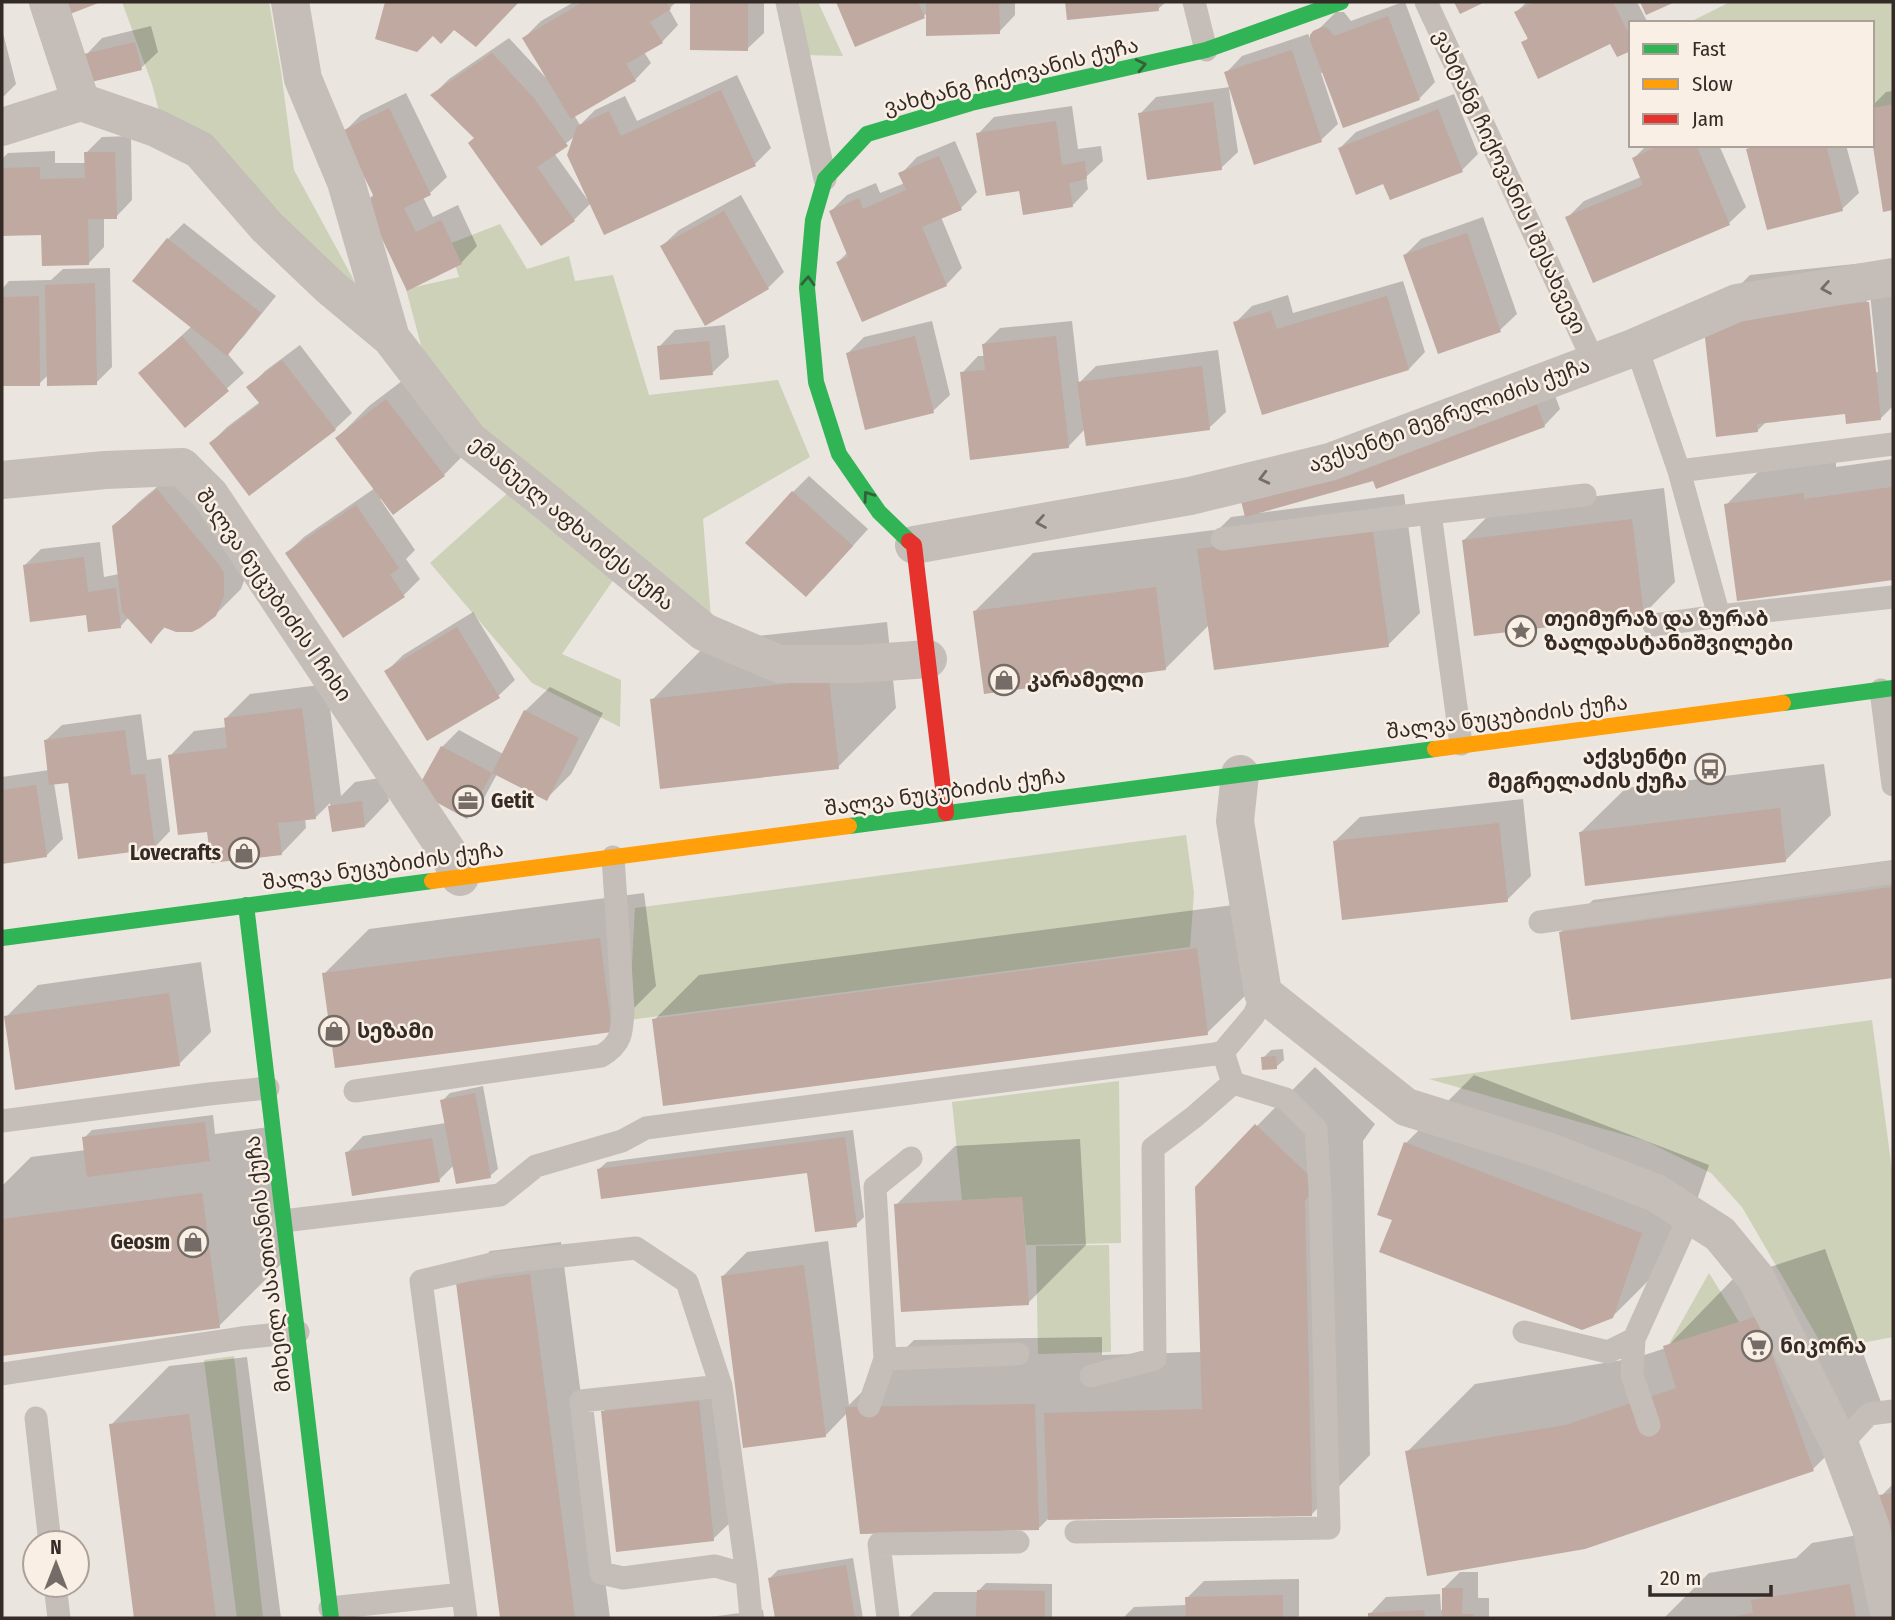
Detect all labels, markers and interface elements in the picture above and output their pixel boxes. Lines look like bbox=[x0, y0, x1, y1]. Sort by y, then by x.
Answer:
legend bbox=[1629, 21, 1874, 147]
street label: ვახტანგ ჩიქოვანის I შესახვევი bbox=[1428, 26, 1592, 338]
street label: ვახტანგ ჩიქოვანის ქუჩა bbox=[881, 32, 1141, 120]
text: Fast bbox=[1692, 36, 1726, 62]
one-way arrow bbox=[1134, 59, 1146, 73]
text: Slow bbox=[1692, 71, 1733, 97]
text: Jam bbox=[1692, 106, 1724, 132]
one-way arrow bbox=[800, 275, 815, 286]
one-way arrow bbox=[1820, 280, 1832, 295]
street label: ავქსენტი მეგრელიძის ქუჩა bbox=[1305, 352, 1593, 478]
street label: ემანუელ აფხაიძეს ქუჩა bbox=[464, 430, 680, 616]
one-way arrow bbox=[1258, 470, 1270, 484]
street label: შალვა ნუცუბიძის I ჩიხი bbox=[191, 484, 357, 706]
one-way arrow bbox=[863, 490, 876, 503]
one-way arrow bbox=[1035, 514, 1047, 529]
place label: თეიმურაზ და ზურაბ ზალდასტანიშვილები bbox=[1544, 606, 1793, 656]
place icon: თეიმურაზ და ზურაბ ზალდასტანიშვილები bbox=[1504, 614, 1538, 648]
shop icon: კარამელი bbox=[987, 663, 1021, 697]
place label: კარამელი bbox=[1027, 667, 1144, 693]
street label: შალვა ნუცუბიძის ქუჩა bbox=[1385, 689, 1629, 745]
place label: აქვსენტი მეგრელაძის ქუჩა bbox=[1488, 744, 1687, 794]
bus stop icon: აქვსენტი მეგრელაძის ქუჩა bbox=[1693, 752, 1727, 786]
street label: შალვა ნუცუბიძის ქუჩა bbox=[823, 762, 1067, 822]
office icon: Getit bbox=[451, 784, 485, 818]
place label: Getit bbox=[491, 788, 535, 814]
shop icon: Lovecrafts bbox=[227, 836, 261, 870]
street label: შალვა ნუცუბიძის ქუჩა bbox=[261, 836, 505, 896]
place label: Lovecrafts bbox=[130, 840, 221, 866]
shop icon: სეზამი bbox=[317, 1014, 351, 1048]
place label: სეზამი bbox=[357, 1018, 434, 1044]
street label: მიხეილ ასათიანის ქუჩა bbox=[239, 1134, 297, 1394]
shop icon: Geosm bbox=[176, 1225, 210, 1259]
place label: Geosm bbox=[111, 1229, 170, 1255]
supermarket icon: ნიკორა bbox=[1740, 1329, 1774, 1363]
place label: ნიკორა bbox=[1780, 1333, 1867, 1359]
north arrow bbox=[21, 1529, 91, 1599]
text: N bbox=[50, 1536, 62, 1559]
scale bar bbox=[1650, 1554, 1771, 1598]
text: 20 m bbox=[1660, 1565, 1701, 1591]

